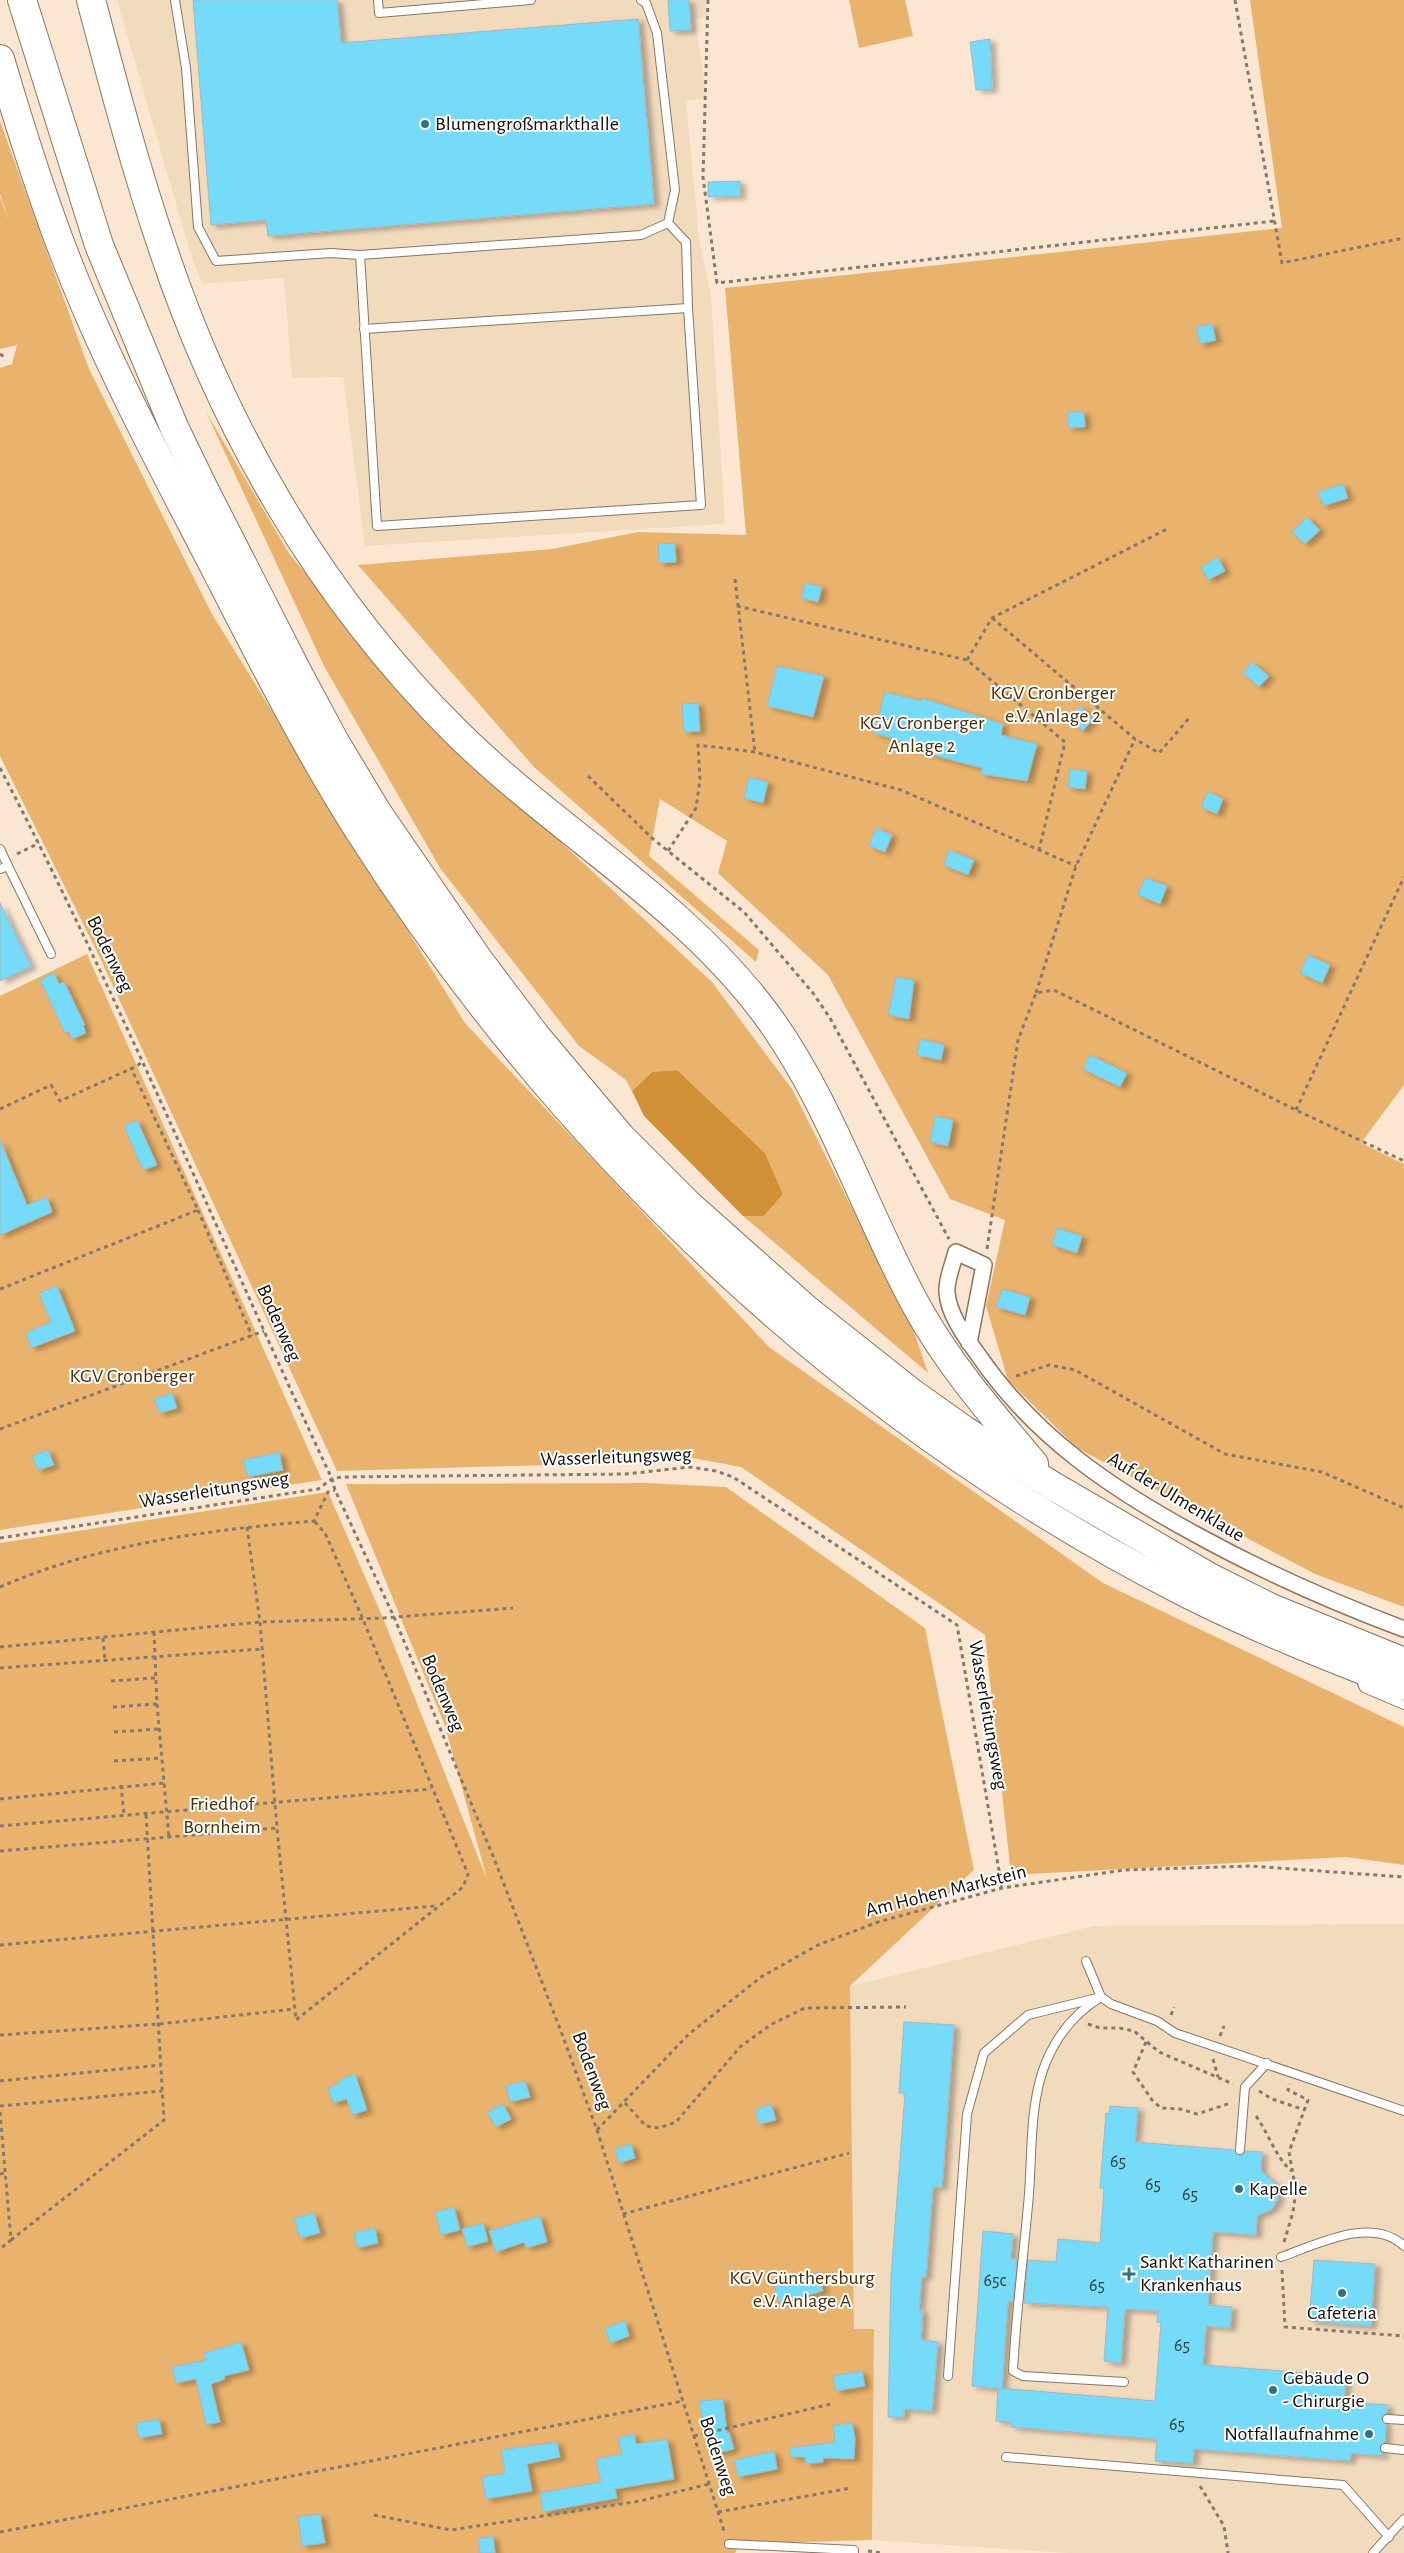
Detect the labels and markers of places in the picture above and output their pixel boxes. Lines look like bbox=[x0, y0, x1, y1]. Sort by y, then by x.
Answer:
place label: Blumengroßmarkthalle bbox=[435, 114, 619, 134]
marker: Blumengroßmarkthalle bbox=[419, 118, 431, 130]
place label: Kapelle bbox=[1249, 2179, 1307, 2199]
marker: Kapelle bbox=[1233, 2183, 1245, 2195]
place label: Sankt Katharinen Krankenhaus bbox=[1140, 2252, 1274, 2295]
marker: Sankt Katharinen Krankenhaus bbox=[1122, 2267, 1136, 2281]
marker: Cafeteria bbox=[1336, 2287, 1348, 2299]
place label: Cafeteria bbox=[1307, 2303, 1377, 2323]
place label: Gebäude O - Chirurgie bbox=[1283, 2368, 1369, 2411]
marker: Gebäude O - Chirurgie bbox=[1267, 2384, 1279, 2396]
place label: Notfallaufnahme bbox=[1224, 2424, 1359, 2444]
marker: Notfallaufnahme bbox=[1363, 2428, 1375, 2440]

